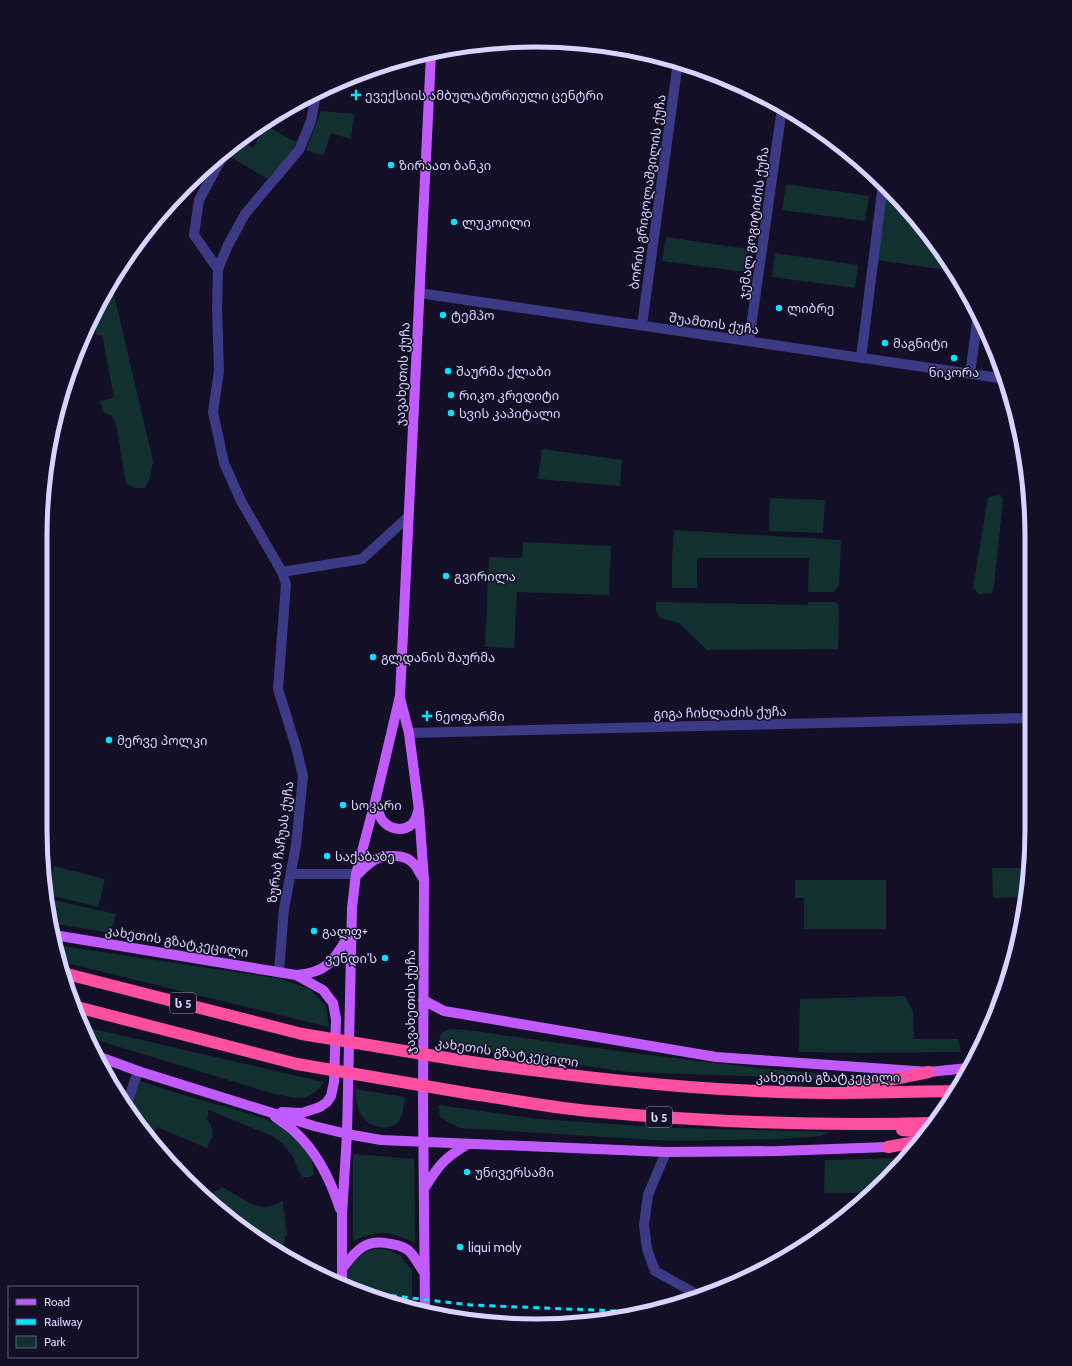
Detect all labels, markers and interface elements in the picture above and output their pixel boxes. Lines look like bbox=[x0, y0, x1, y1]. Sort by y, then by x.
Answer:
place label: ევექსიის ამბულატორიული ცენტრი bbox=[365, 87, 603, 104]
marker: ევექსიის ამბულატორიული ცენტრი bbox=[350, 89, 362, 101]
street label: ბორის გრიგოლაშვილის ქუჩა bbox=[625, 93, 670, 291]
street label: ჯემალ გოგიტიძის ქუჩა bbox=[734, 146, 773, 300]
place label: ზირაათ ბანკი bbox=[399, 157, 491, 173]
marker: ზირაათ ბანკი bbox=[386, 160, 396, 170]
place label: ლუკოილი bbox=[462, 214, 531, 231]
marker: ლუკოილი bbox=[449, 217, 459, 227]
place label: ლიბრე bbox=[787, 300, 834, 317]
marker: ლიბრე bbox=[774, 303, 784, 313]
place label: ტემპო bbox=[451, 307, 494, 323]
street label: შუამთის ქუჩა bbox=[668, 309, 760, 337]
marker: ტემპო bbox=[438, 310, 448, 320]
street label: ჯავახეთის ქუჩა bbox=[391, 322, 413, 426]
place label: მაგნიტი bbox=[893, 335, 948, 351]
marker: მაგნიტი bbox=[880, 338, 890, 348]
marker: ნიკორა bbox=[949, 353, 959, 363]
place label: შაურმა ქლაბი bbox=[456, 363, 551, 380]
place label: ნიკორა bbox=[929, 364, 979, 380]
marker: შაურმა ქლაბი bbox=[443, 366, 453, 376]
place label: რიკო კრედიტი bbox=[459, 387, 559, 404]
marker: რიკო კრედიტი bbox=[446, 390, 456, 400]
place label: სვის კაპიტალი bbox=[459, 405, 560, 422]
marker: სვის კაპიტალი bbox=[446, 408, 456, 418]
place label: გვირილა bbox=[454, 568, 516, 585]
marker: გვირილა bbox=[441, 571, 451, 581]
place label: გლდანის შაურმა bbox=[381, 649, 495, 666]
marker: გლდანის შაურმა bbox=[368, 652, 378, 662]
street label: გიგა ჩიხლაძის ქუჩა bbox=[653, 703, 787, 722]
place label: ნეოფარმი bbox=[435, 708, 505, 724]
marker: ნეოფარმი bbox=[422, 711, 432, 721]
place label: მერვე პოლკი bbox=[117, 732, 208, 749]
marker: მერვე პოლკი bbox=[104, 735, 114, 745]
street label: ზურაბ ჩაჩუას ქუჩა bbox=[264, 780, 296, 904]
place label: სოკარი bbox=[351, 797, 402, 813]
marker: სოკარი bbox=[338, 800, 348, 810]
place label: საქაბაბე bbox=[335, 848, 395, 864]
marker: საქაბაბე bbox=[322, 851, 332, 861]
street label: კახეთის გზატკეცილი bbox=[104, 922, 250, 961]
place label: გალფ+ bbox=[322, 923, 368, 940]
marker: გალფ+ bbox=[309, 926, 319, 936]
place label: ვენდი'ს bbox=[325, 950, 377, 967]
street label: ჯავახეთის ქუჩა bbox=[402, 950, 418, 1054]
marker: ვენდი'ს bbox=[380, 953, 390, 963]
road number: ს 5 bbox=[170, 993, 196, 1013]
street label: კახეთის გზატკეცილი bbox=[434, 1034, 580, 1071]
street label: კახეთის გზატკეცილი bbox=[756, 1069, 900, 1086]
road number: ს 5 bbox=[646, 1107, 672, 1127]
place label: უნივერსამი bbox=[475, 1164, 554, 1180]
marker: უნივერსამი bbox=[462, 1167, 472, 1177]
place label: liqui moly bbox=[468, 1239, 522, 1255]
marker: liqui moly bbox=[455, 1242, 465, 1252]
legend bbox=[8, 1286, 138, 1358]
text: Road bbox=[44, 1294, 70, 1309]
text: Railway bbox=[44, 1314, 82, 1329]
text: Park bbox=[44, 1334, 66, 1349]

